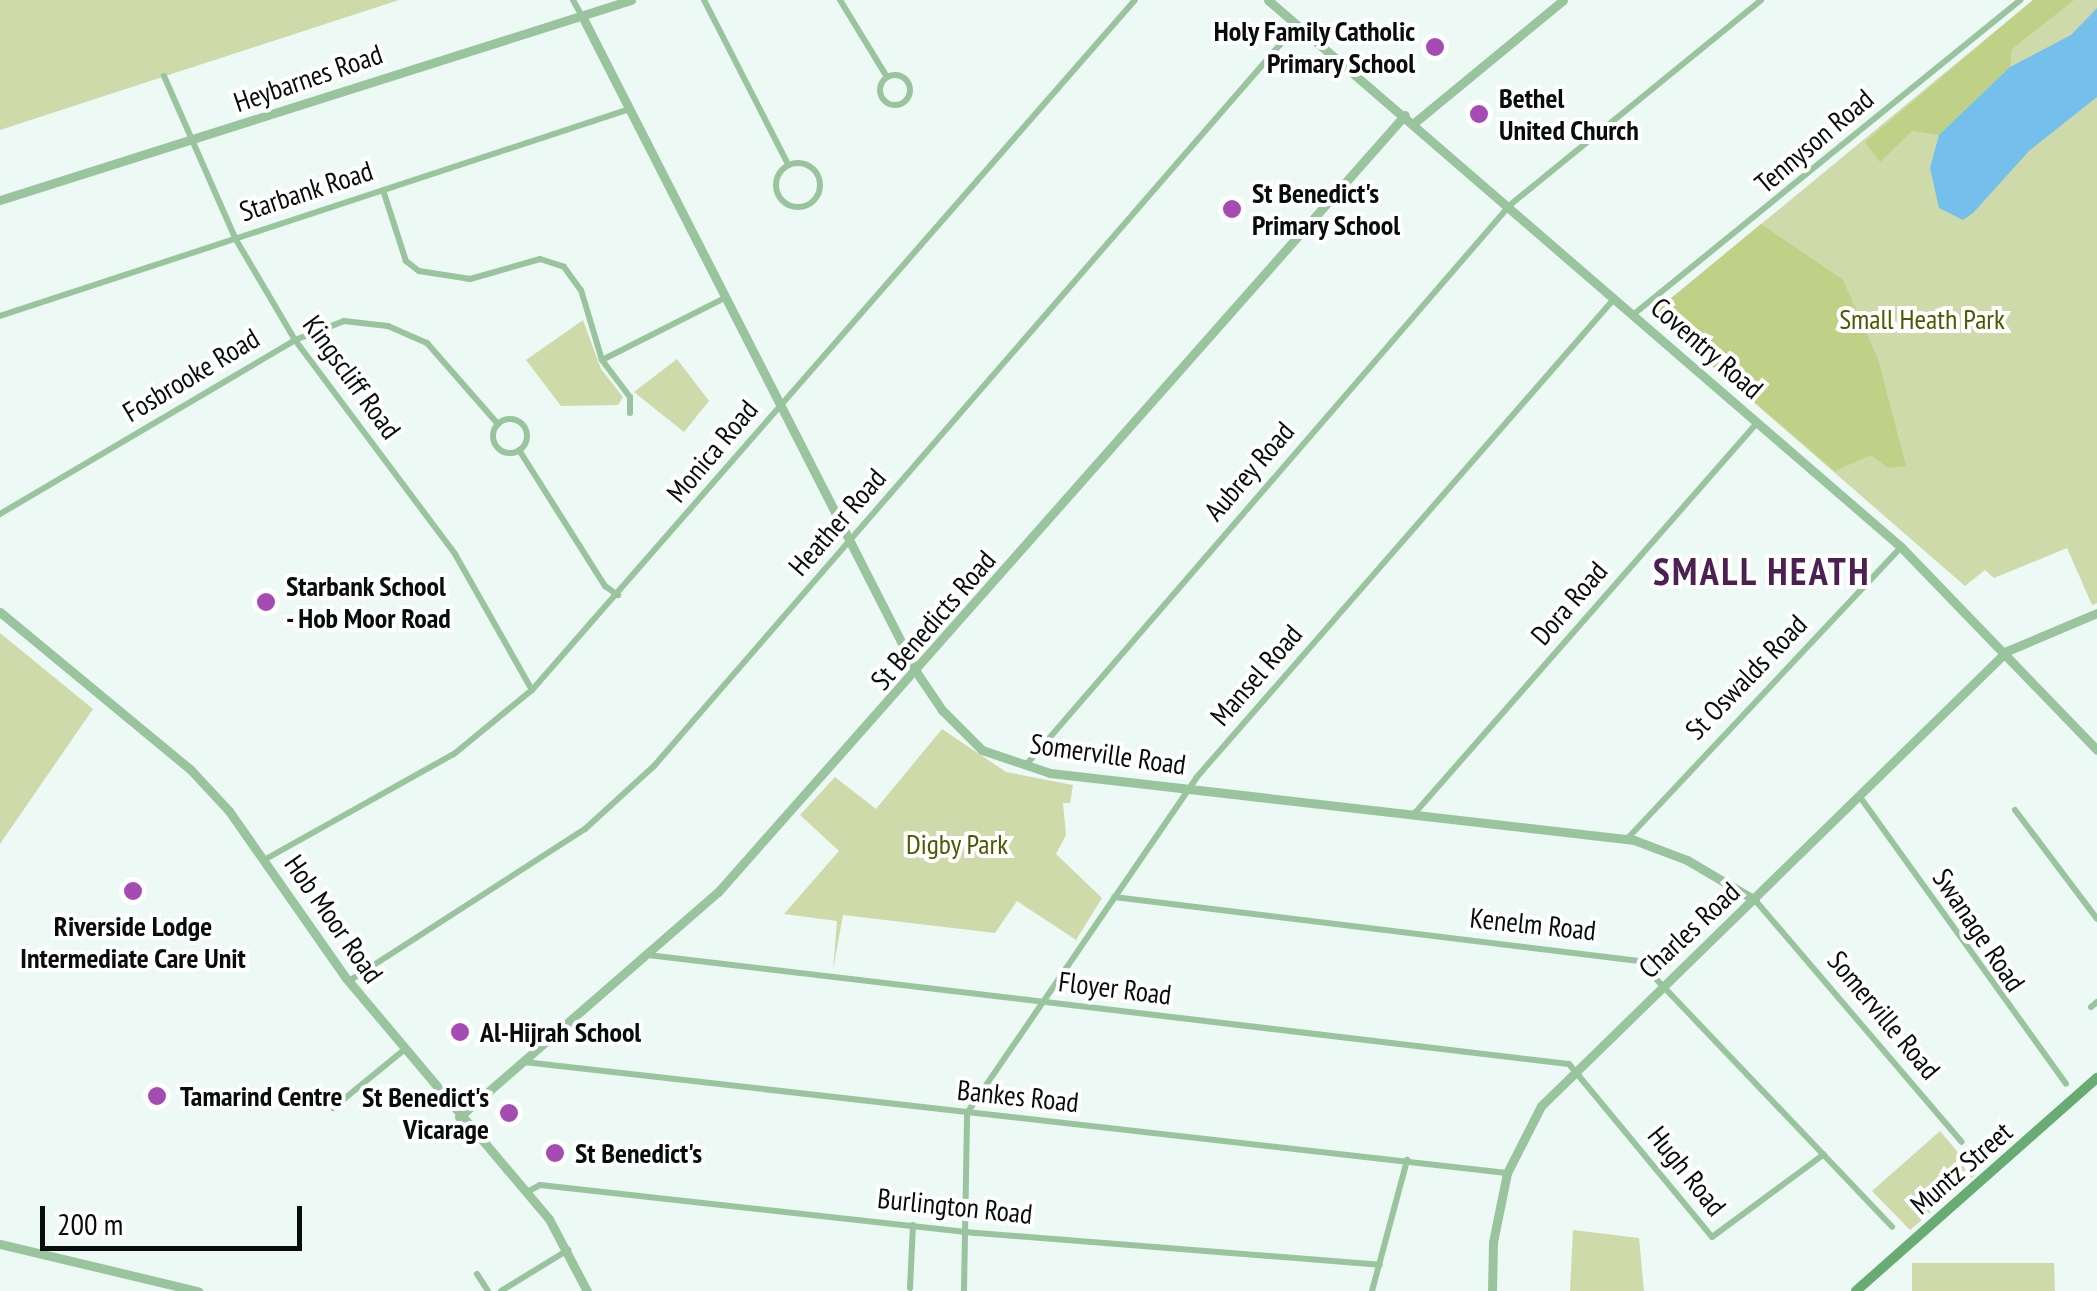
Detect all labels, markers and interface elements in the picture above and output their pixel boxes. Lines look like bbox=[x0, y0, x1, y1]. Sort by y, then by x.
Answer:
place label: Holy Family Catholic Primary School bbox=[1212, 14, 1415, 80]
marker: Holy Family Catholic Primary School bbox=[1424, 36, 1446, 58]
street label: Heybarnes Road bbox=[229, 37, 387, 119]
place label: Bethel United Church bbox=[1499, 81, 1639, 147]
street label: Tennyson Road bbox=[1748, 82, 1880, 200]
marker: Bethel United Church bbox=[1468, 103, 1490, 125]
street label: Starbank Road bbox=[235, 154, 377, 228]
place label: St Benedict's Primary School bbox=[1252, 176, 1401, 242]
marker: St Benedict's Primary School bbox=[1221, 198, 1243, 220]
street label: Coventry Road bbox=[1644, 290, 1770, 406]
park label: Small Heath Park bbox=[1839, 302, 2005, 336]
street label: Kingscliff Road bbox=[296, 309, 408, 445]
street label: Fosbrooke Road bbox=[117, 321, 265, 429]
street label: Monica Road bbox=[660, 393, 764, 509]
street label: Aubrey Road bbox=[1197, 414, 1301, 528]
street label: Heather Road bbox=[781, 462, 893, 582]
street label: St Benedicts Road bbox=[863, 544, 1003, 696]
district label: SMALL HEATH bbox=[1652, 548, 1872, 594]
street label: Dora Road bbox=[1524, 554, 1614, 652]
place label: Starbank School - Hob Moor Road bbox=[286, 569, 453, 635]
marker: Starbank School - Hob Moor Road bbox=[255, 591, 277, 613]
street label: St Oswalds Road bbox=[1678, 608, 1814, 746]
street label: Mansel Road bbox=[1203, 618, 1309, 732]
street label: Somerville Road bbox=[1028, 726, 1188, 782]
park label: Digby Park bbox=[906, 827, 1008, 861]
street label: Hob Moor Road bbox=[278, 849, 390, 989]
street label: Swanage Road bbox=[1926, 862, 2032, 998]
street label: Charles Road bbox=[1632, 875, 1746, 985]
marker: Riverside Lodge Intermediate Care Unit bbox=[120, 878, 146, 904]
street label: Kenelm Road bbox=[1468, 901, 1598, 947]
place label: Riverside Lodge Intermediate Care Unit bbox=[20, 909, 246, 975]
street label: Somerville Road bbox=[1821, 944, 1947, 1086]
street label: Floyer Road bbox=[1057, 964, 1173, 1012]
place label: Al-Hijrah School bbox=[480, 1015, 641, 1049]
marker: Al-Hijrah School bbox=[449, 1021, 471, 1043]
street label: Bankes Road bbox=[956, 1073, 1080, 1119]
place label: Tamarind Centre bbox=[180, 1079, 343, 1113]
place label: St Benedict's Vicarage bbox=[362, 1080, 489, 1146]
marker: Tamarind Centre bbox=[144, 1083, 170, 1109]
marker: St Benedict's Vicarage bbox=[498, 1102, 520, 1124]
street label: Muntz Street bbox=[1903, 1115, 2019, 1221]
street label: Hugh Road bbox=[1641, 1120, 1733, 1222]
place label: St Benedict's bbox=[575, 1136, 702, 1170]
marker: St Benedict's bbox=[544, 1142, 566, 1164]
street label: Burlington Road bbox=[876, 1181, 1034, 1231]
scale bar bbox=[45, 1186, 308, 1248]
text: 200 m bbox=[57, 1204, 123, 1243]

